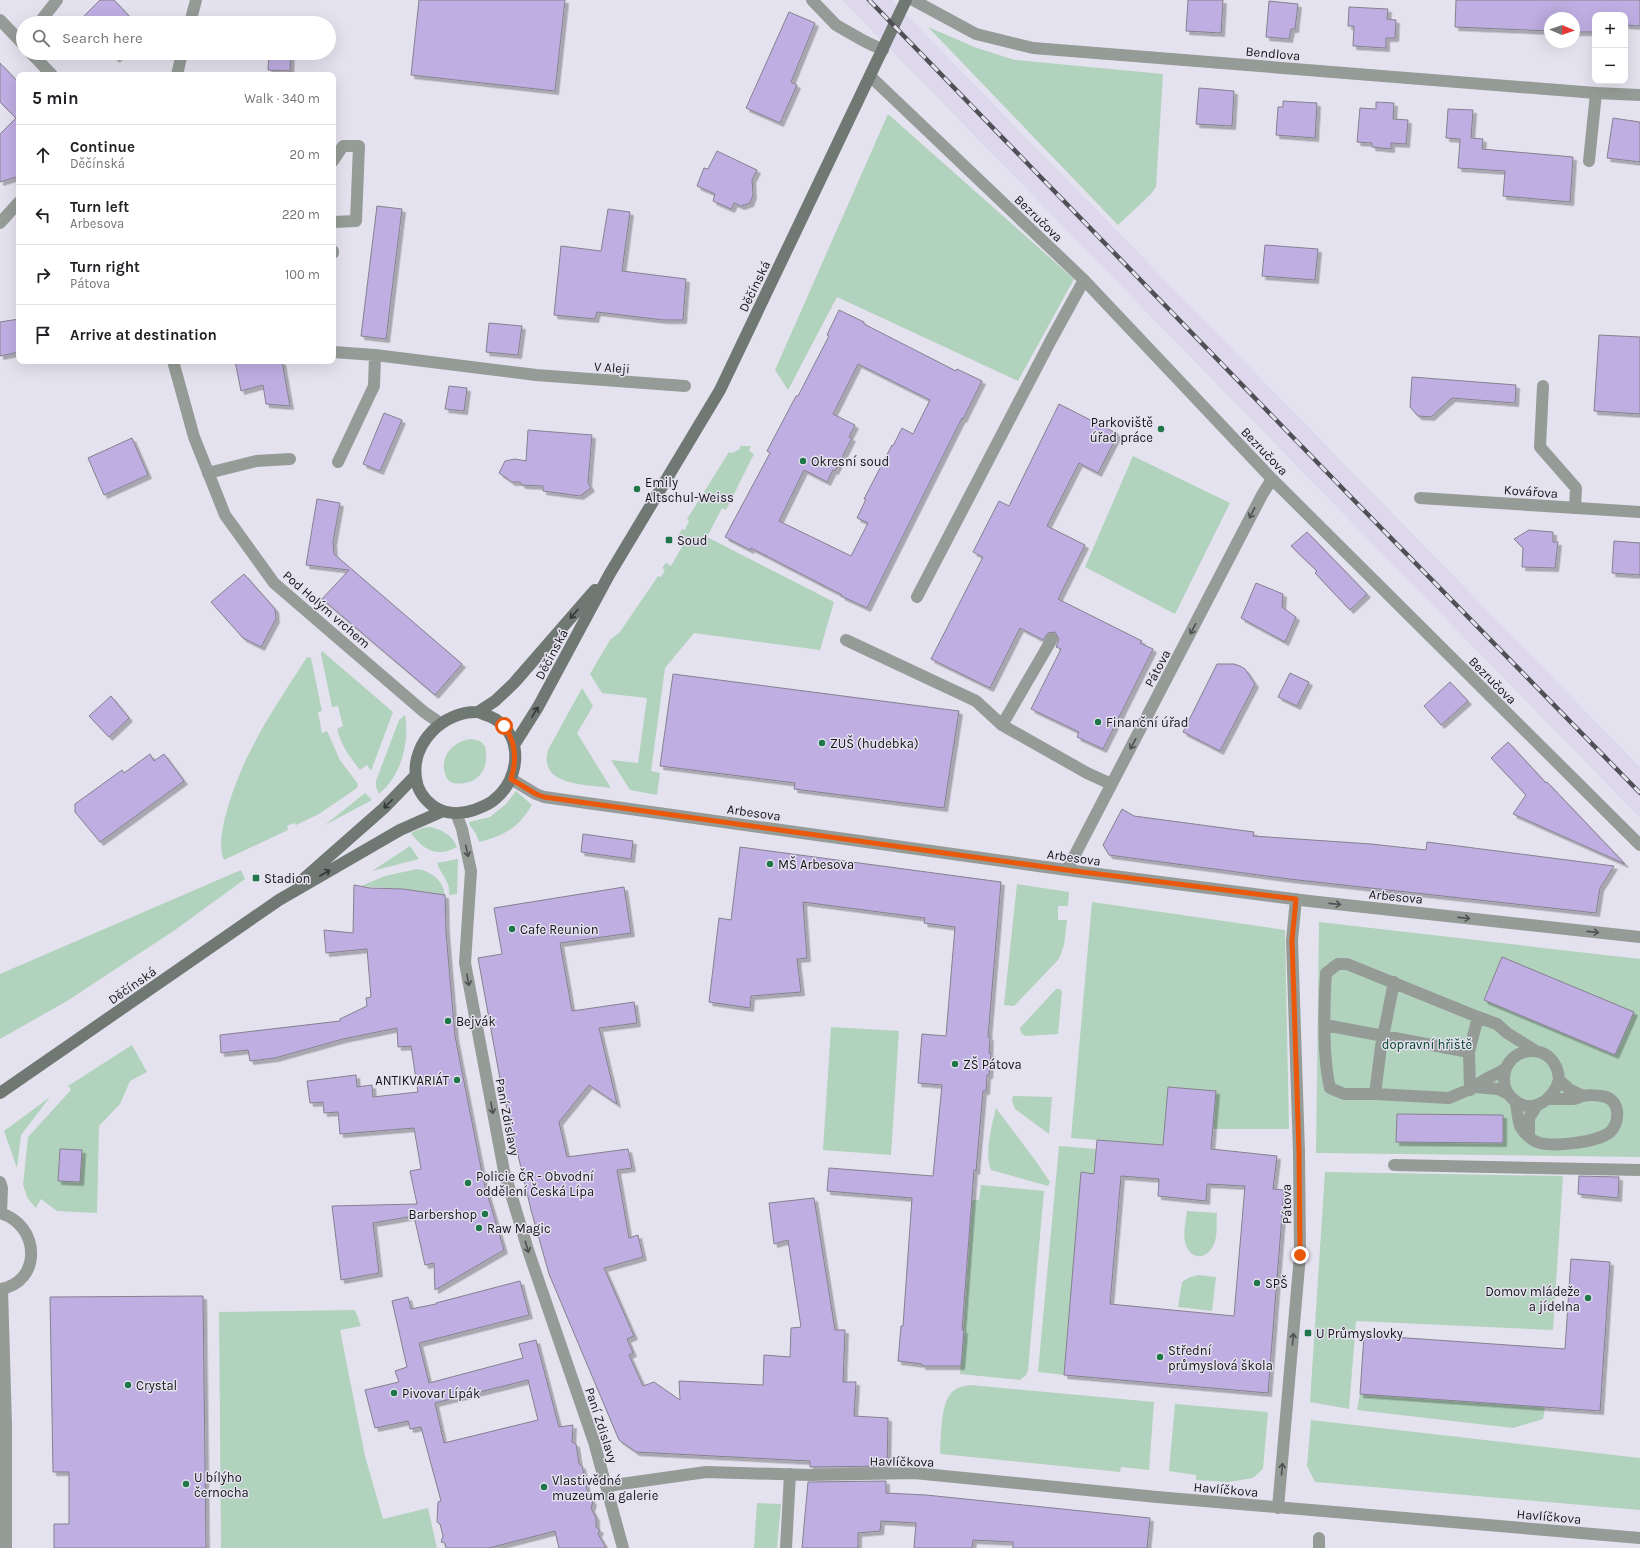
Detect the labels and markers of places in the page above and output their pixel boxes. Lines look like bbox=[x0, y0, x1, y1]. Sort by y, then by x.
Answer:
place label: Parkoviště úřad práce bbox=[1090, 415, 1153, 445]
marker: Parkoviště úřad práce bbox=[1156, 424, 1166, 434]
place label: Okresní soud bbox=[811, 454, 889, 469]
marker: Okresní soud bbox=[798, 456, 808, 466]
place label: Emily Altschul-Weiss bbox=[645, 475, 734, 505]
marker: Emily Altschul-Weiss bbox=[632, 484, 642, 494]
place label: Soud bbox=[677, 533, 708, 548]
marker: Soud bbox=[664, 535, 674, 545]
place label: Finanční úřad bbox=[1106, 715, 1188, 730]
marker: Finanční úřad bbox=[1093, 717, 1103, 727]
place label: ZUŠ (hudebka) bbox=[830, 735, 919, 751]
marker: ZUŠ (hudebka) bbox=[817, 738, 827, 748]
place label: MŠ Arbesova bbox=[778, 856, 854, 872]
marker: MŠ Arbesova bbox=[765, 859, 775, 869]
place label: Stadion bbox=[264, 871, 310, 886]
marker: Stadion bbox=[251, 873, 261, 883]
place label: Cafe Reunion bbox=[520, 922, 599, 937]
marker: Cafe Reunion bbox=[507, 924, 517, 934]
place label: Bejvák bbox=[456, 1014, 496, 1029]
marker: Bejvák bbox=[443, 1016, 453, 1026]
place label: ZŠ Pátova bbox=[963, 1056, 1022, 1072]
marker: ZŠ Pátova bbox=[950, 1059, 960, 1069]
place label: ANTIKVARIÁT bbox=[375, 1071, 449, 1088]
marker: ANTIKVARIÁT bbox=[452, 1075, 462, 1085]
place label: Policie ČR - Obvodní oddělení Česká Lípa bbox=[476, 1168, 594, 1199]
marker: Policie ČR - Obvodní oddělení Česká Lípa bbox=[463, 1178, 473, 1188]
place label: Barbershop bbox=[409, 1207, 477, 1222]
marker: Barbershop bbox=[480, 1209, 490, 1219]
place label: Raw Magic bbox=[487, 1221, 551, 1236]
marker: Raw Magic bbox=[474, 1223, 484, 1233]
place label: SPŠ bbox=[1265, 1275, 1288, 1291]
marker: SPŠ bbox=[1252, 1278, 1262, 1288]
place label: Domov mládeže a jídelna bbox=[1485, 1284, 1580, 1314]
marker: Domov mládeže a jídelna bbox=[1583, 1293, 1593, 1303]
place label: U Průmyslovky bbox=[1316, 1326, 1403, 1341]
marker: U Průmyslovky bbox=[1303, 1328, 1313, 1338]
place label: Střední průmyslová škola bbox=[1168, 1343, 1273, 1373]
marker: Střední průmyslová škola bbox=[1155, 1352, 1165, 1362]
place label: Crystal bbox=[136, 1378, 177, 1393]
marker: Crystal bbox=[123, 1380, 133, 1390]
place label: Pivovar Lípák bbox=[402, 1386, 480, 1401]
marker: Pivovar Lípák bbox=[389, 1388, 399, 1398]
place label: U bílýho černocha bbox=[194, 1470, 249, 1500]
place label: Vlastivědné muzeum a galerie bbox=[552, 1473, 659, 1503]
marker: U bílýho černocha bbox=[181, 1479, 191, 1489]
marker: Vlastivědné muzeum a galerie bbox=[539, 1482, 549, 1492]

